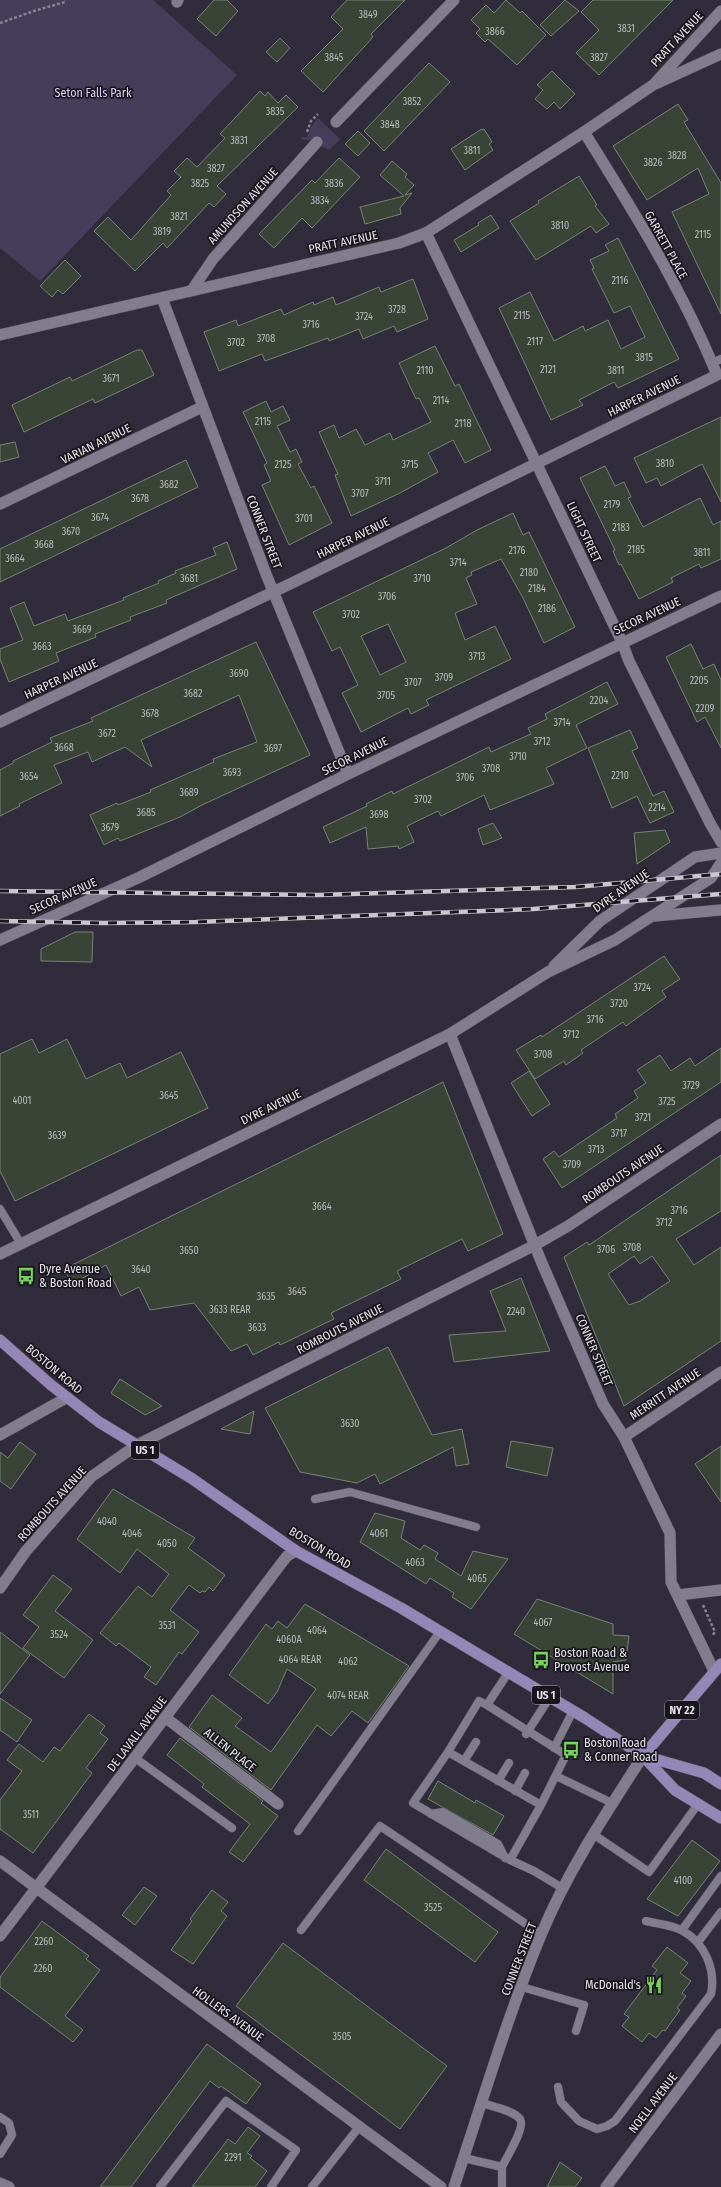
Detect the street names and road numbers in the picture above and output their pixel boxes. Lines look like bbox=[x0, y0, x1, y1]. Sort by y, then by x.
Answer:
street label: PRATT AVENUE bbox=[648, 8, 706, 69]
street label: AMUNDSON AVENUE bbox=[205, 165, 281, 247]
street label: GARRETT PLACE bbox=[642, 209, 691, 282]
street label: PRATT AVENUE bbox=[307, 228, 379, 256]
street label: HARPER AVENUE bbox=[605, 372, 683, 420]
street label: VARIAN AVENUE bbox=[59, 421, 134, 467]
street label: CONNER STREET bbox=[244, 493, 285, 571]
street label: LIGHT STREET bbox=[564, 499, 604, 565]
street label: HARPER AVENUE bbox=[314, 514, 392, 562]
street label: SECOR AVENUE bbox=[611, 594, 683, 638]
street label: HARPER AVENUE bbox=[22, 656, 100, 702]
street label: SECOR AVENUE bbox=[320, 734, 391, 778]
street label: DYRE AVENUE bbox=[590, 866, 652, 915]
street label: SECOR AVENUE bbox=[27, 875, 99, 917]
street label: DYRE AVENUE bbox=[239, 1086, 304, 1128]
street label: ROMBOUTS AVENUE bbox=[579, 1141, 667, 1207]
street label: ROMBOUTS AVENUE bbox=[294, 1301, 386, 1357]
street label: CONNER STREET bbox=[572, 1312, 616, 1389]
street label: BOSTON ROAD bbox=[23, 1341, 85, 1397]
street label: MERRITT AVENUE bbox=[627, 1365, 703, 1423]
road number: US 1 bbox=[131, 1441, 159, 1459]
street label: ROMBOUTS AVENUE bbox=[15, 1464, 89, 1544]
street label: BOSTON ROAD bbox=[287, 1524, 353, 1572]
road number: US 1 bbox=[532, 1686, 560, 1704]
street label: DE LAVALL AVENUE bbox=[104, 1693, 170, 1774]
road number: NY 22 bbox=[665, 1701, 699, 1719]
street label: ALLEN PLACE bbox=[201, 1725, 259, 1775]
street label: CONNER STREET bbox=[499, 1920, 540, 1998]
street label: HOLLERS AVENUE bbox=[190, 1984, 266, 2045]
street label: NOELL AVENUE bbox=[626, 2070, 680, 2136]

